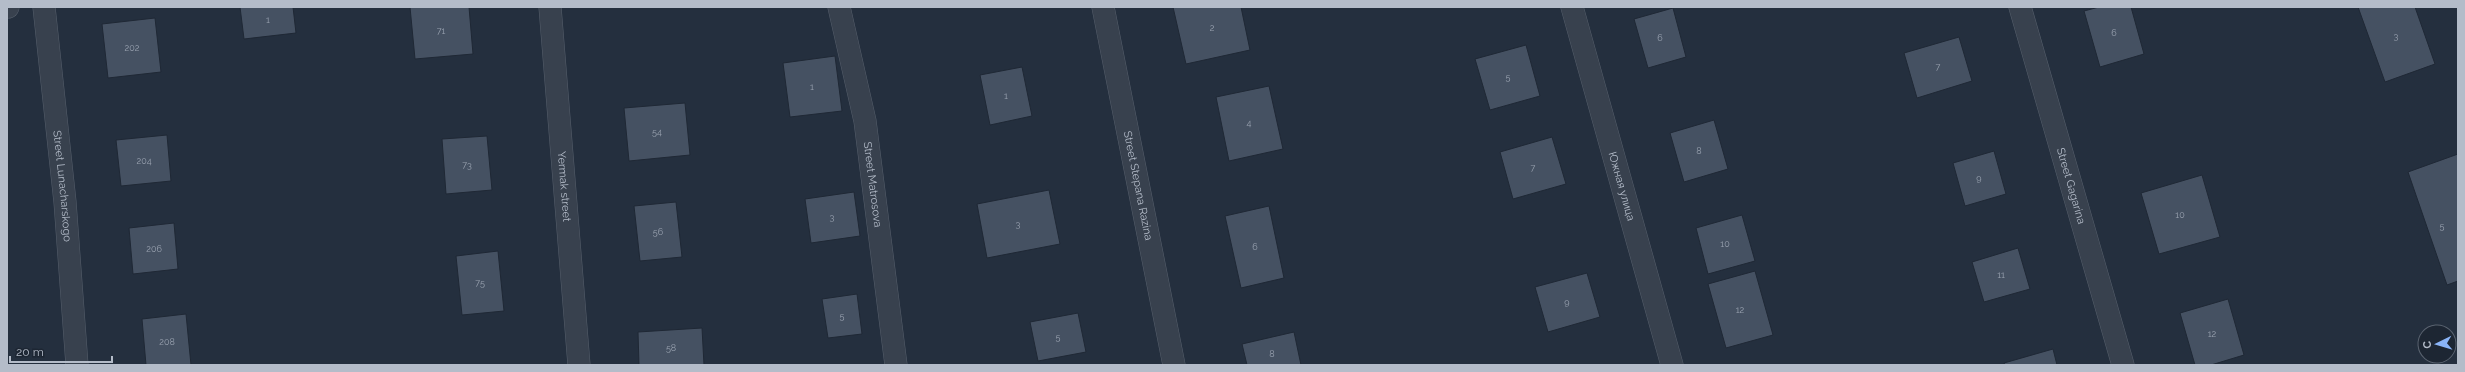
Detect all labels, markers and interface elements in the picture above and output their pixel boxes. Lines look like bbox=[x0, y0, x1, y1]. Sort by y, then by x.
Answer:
house number: 1 bbox=[266, 15, 270, 25]
house number: 2 bbox=[1210, 23, 1215, 33]
house number: 71 bbox=[437, 26, 445, 36]
house number: 6 bbox=[2111, 28, 2117, 38]
house number: 3 bbox=[2394, 31, 2399, 41]
house number: 6 bbox=[1657, 33, 1663, 43]
house number: 202 bbox=[125, 43, 140, 53]
house number: 7 bbox=[1936, 62, 1941, 72]
house number: 5 bbox=[1506, 72, 1511, 82]
house number: 1 bbox=[810, 82, 814, 92]
house number: 1 bbox=[1004, 91, 1008, 101]
house number: 4 bbox=[1247, 118, 1252, 128]
house number: 54 bbox=[652, 127, 662, 137]
street label: Street Lunacharskogo bbox=[51, 130, 74, 243]
street label: Street Stepana Razina bbox=[1121, 130, 1156, 241]
street label: Street Matrosova bbox=[861, 141, 885, 228]
house number: 8 bbox=[1696, 146, 1702, 156]
street label: Street Gagarina bbox=[2054, 146, 2089, 225]
street label: Южная улица bbox=[1606, 150, 1638, 222]
street label: Yermak street bbox=[555, 151, 574, 222]
house number: 204 bbox=[136, 156, 152, 166]
house number: 73 bbox=[462, 160, 472, 170]
house number: 7 bbox=[1531, 163, 1536, 173]
house number: 9 bbox=[1976, 173, 1982, 183]
house number: 10 bbox=[2175, 210, 2185, 220]
house number: 3 bbox=[830, 212, 835, 222]
house number: 3 bbox=[1016, 219, 1021, 229]
house number: 5 bbox=[2440, 221, 2445, 231]
house number: 56 bbox=[653, 227, 664, 237]
house number: 10 bbox=[1720, 239, 1730, 249]
house number: 6 bbox=[1252, 242, 1258, 252]
house number: 206 bbox=[146, 244, 162, 254]
house number: 11 bbox=[1997, 270, 2005, 280]
house number: 75 bbox=[475, 278, 485, 288]
house number: 9 bbox=[1564, 297, 1570, 307]
house number: 12 bbox=[1736, 305, 1745, 315]
house number: 5 bbox=[840, 311, 845, 321]
north arrow bbox=[2417, 324, 2457, 364]
house number: 12 bbox=[2208, 329, 2217, 339]
house number: 5 bbox=[1056, 332, 1061, 342]
house number: 208 bbox=[159, 337, 175, 347]
scale bar bbox=[10, 338, 112, 364]
text: С bbox=[2421, 340, 2434, 349]
house number: 58 bbox=[666, 343, 676, 353]
text: 20 m bbox=[16, 345, 44, 359]
house number: 8 bbox=[1269, 349, 1275, 359]

